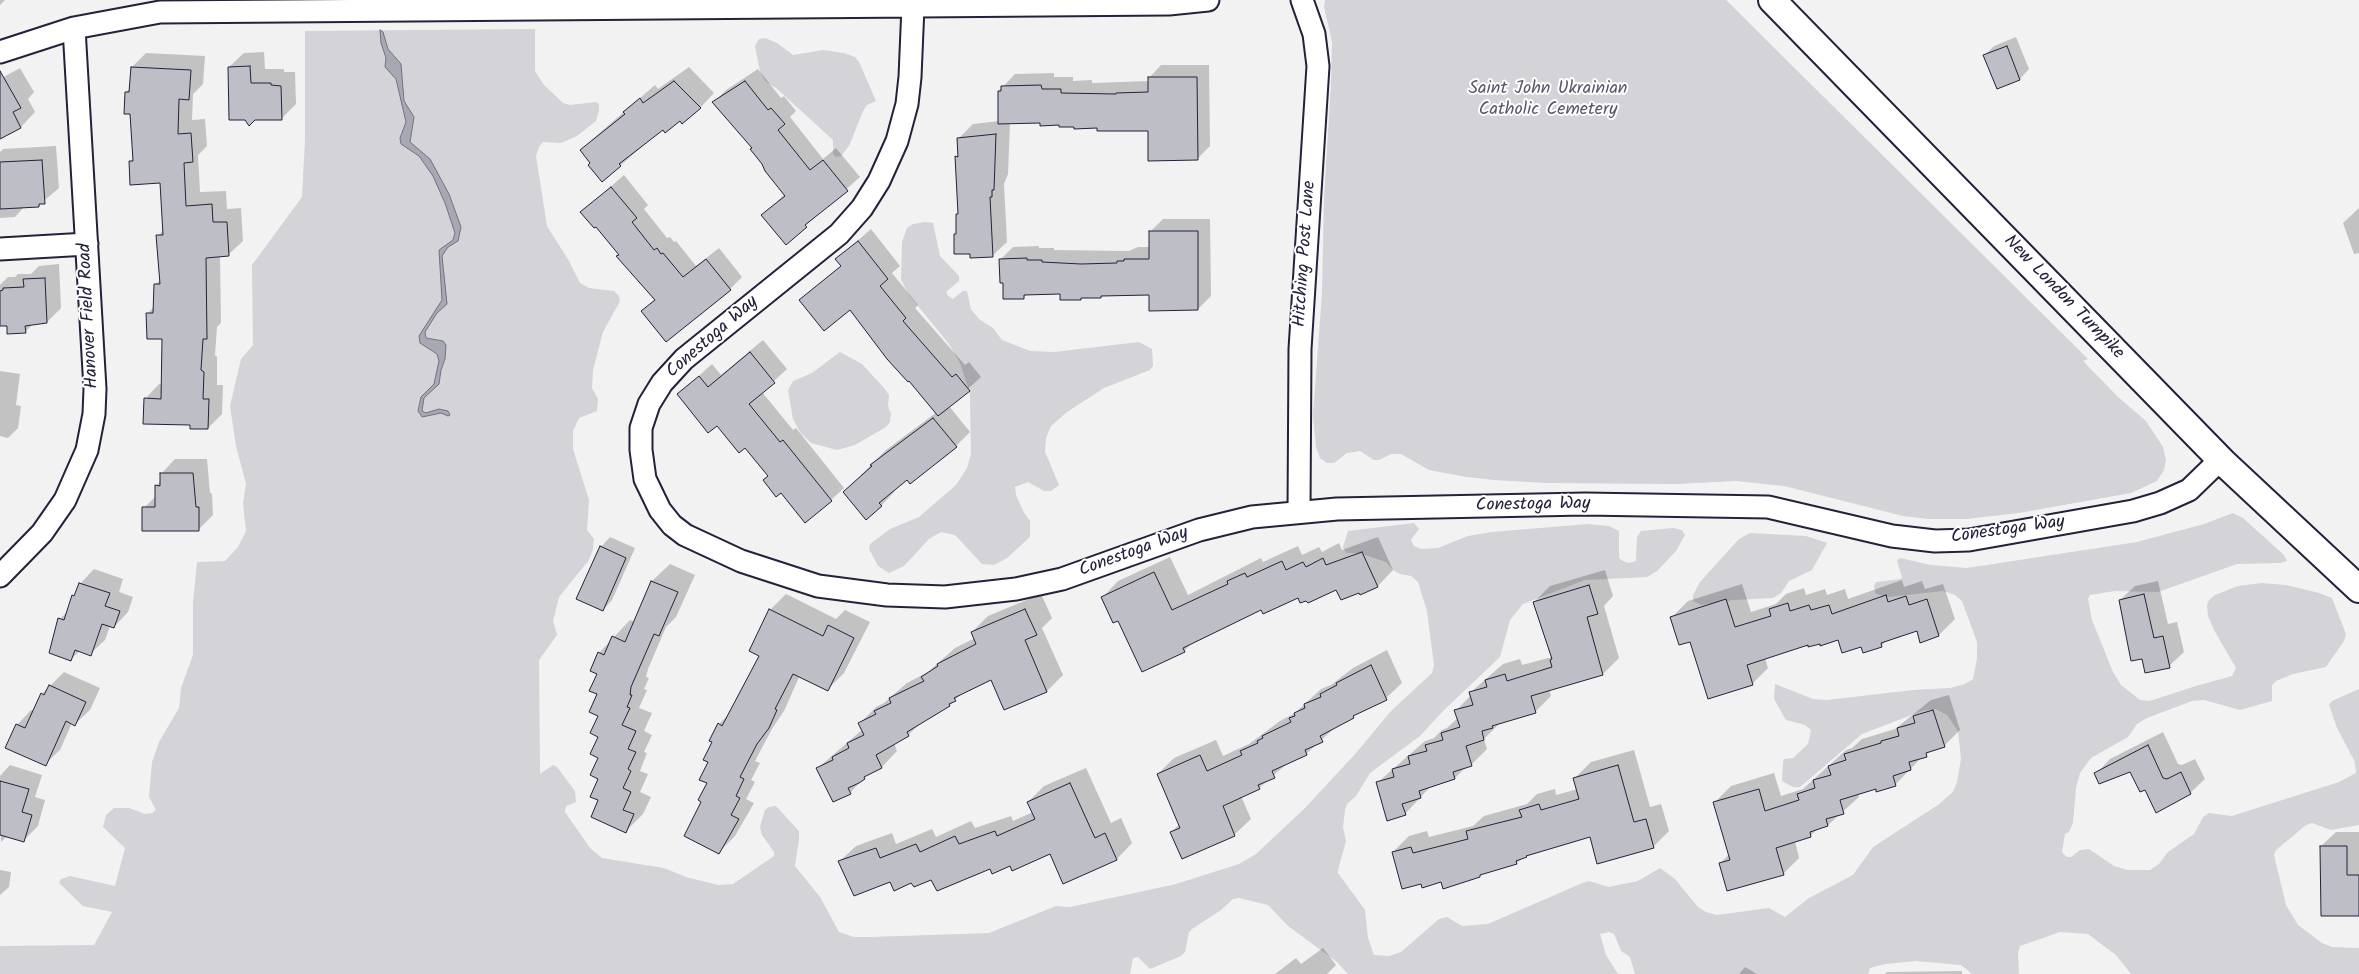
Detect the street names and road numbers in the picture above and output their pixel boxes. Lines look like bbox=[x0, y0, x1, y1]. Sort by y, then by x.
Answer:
street label: Hitching Post Lane bbox=[1290, 180, 1322, 328]
street label: New London Turnpike bbox=[1998, 231, 2128, 365]
street label: Hanover Field Road bbox=[75, 243, 105, 389]
street label: Conestoga Way bbox=[663, 292, 763, 384]
street label: Conestoga Way bbox=[1476, 494, 1590, 518]
street label: Conestoga Way bbox=[1950, 512, 2066, 550]
street label: Conestoga Way bbox=[1076, 523, 1192, 583]

